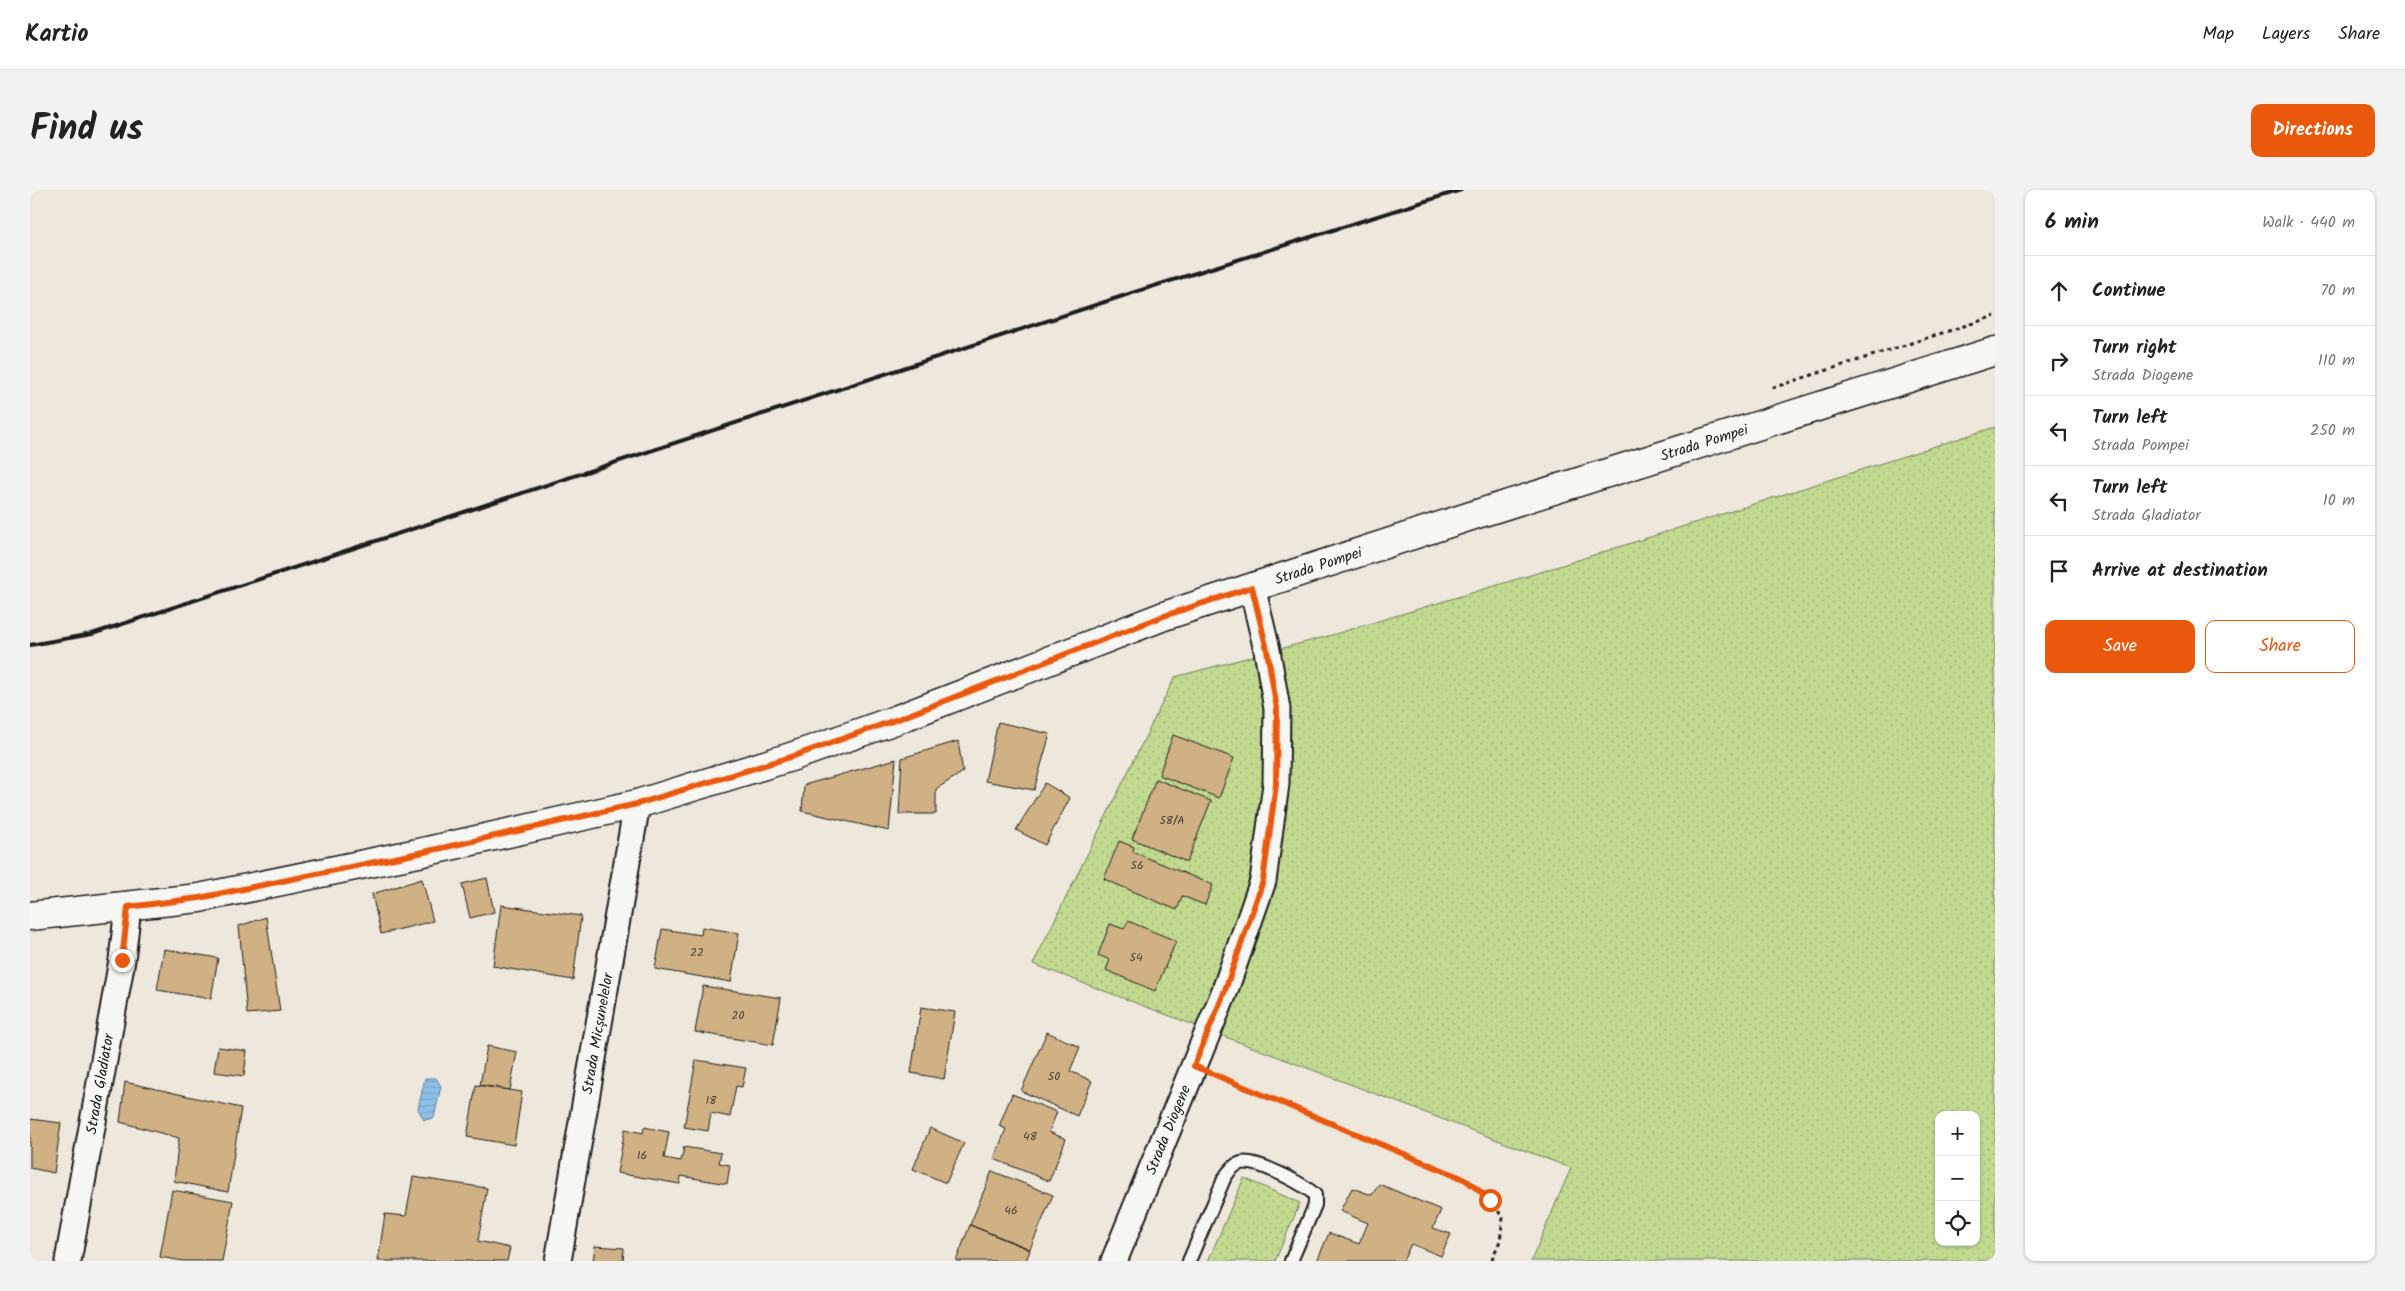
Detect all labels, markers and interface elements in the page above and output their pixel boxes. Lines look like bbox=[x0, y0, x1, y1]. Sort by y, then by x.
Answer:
text: Kartio bbox=[25, 15, 88, 54]
text: Map bbox=[2203, 20, 2234, 49]
text: Layers bbox=[2262, 20, 2310, 49]
text: Share bbox=[2338, 20, 2380, 49]
text: Find us bbox=[30, 102, 143, 158]
button: Directions bbox=[2251, 104, 2375, 157]
text: 6 min bbox=[2045, 206, 2099, 239]
text: Walk · 440 m bbox=[2262, 210, 2355, 235]
text: Continue bbox=[2092, 276, 2165, 306]
icon: ahead bbox=[2045, 277, 2073, 305]
text: 70 m bbox=[2320, 278, 2355, 303]
text: Turn right bbox=[2092, 333, 2177, 363]
icon: right bbox=[2045, 347, 2073, 375]
text: 110 m bbox=[2318, 348, 2355, 373]
text: Strada Diogene bbox=[2092, 363, 2193, 388]
text: Turn left bbox=[2092, 403, 2167, 433]
icon: left bbox=[2045, 417, 2073, 445]
street label: Strada Pompei bbox=[1657, 418, 1753, 469]
text: 250 m bbox=[2310, 418, 2355, 443]
text: Strada Pompei bbox=[2092, 433, 2189, 458]
text: Turn left bbox=[2092, 473, 2167, 503]
icon: left bbox=[2045, 487, 2073, 515]
text: 10 m bbox=[2323, 488, 2355, 513]
text: Strada Gladiator bbox=[2092, 503, 2201, 528]
street label: Strada Pompei bbox=[1272, 541, 1367, 592]
text: Arrive at destination bbox=[2092, 556, 2268, 586]
icon: arrive bbox=[2045, 557, 2073, 585]
button: Save bbox=[2045, 620, 2195, 673]
button: Share bbox=[2205, 620, 2355, 673]
house number: 58/A bbox=[1159, 811, 1185, 830]
house number: 56 bbox=[1130, 856, 1144, 875]
house number: 22 bbox=[690, 943, 704, 962]
house number: 54 bbox=[1129, 948, 1143, 967]
route end bbox=[111, 949, 134, 972]
street label: Strada Micșunelelor bbox=[576, 970, 621, 1096]
house number: 20 bbox=[732, 1006, 744, 1025]
street label: Strada Gladiator bbox=[80, 1031, 122, 1136]
house number: 50 bbox=[1048, 1067, 1060, 1086]
street label: Strada Diogene bbox=[1140, 1081, 1198, 1179]
house number: 18 bbox=[706, 1091, 717, 1110]
map controls bbox=[1935, 1111, 1980, 1246]
button: + bbox=[1935, 1111, 1980, 1156]
house number: 48 bbox=[1023, 1127, 1038, 1146]
house number: 16 bbox=[637, 1146, 647, 1165]
button: − bbox=[1935, 1156, 1980, 1201]
route start bbox=[1479, 1189, 1502, 1212]
house number: 46 bbox=[1004, 1201, 1018, 1220]
button: locate bbox=[1935, 1201, 1980, 1246]

